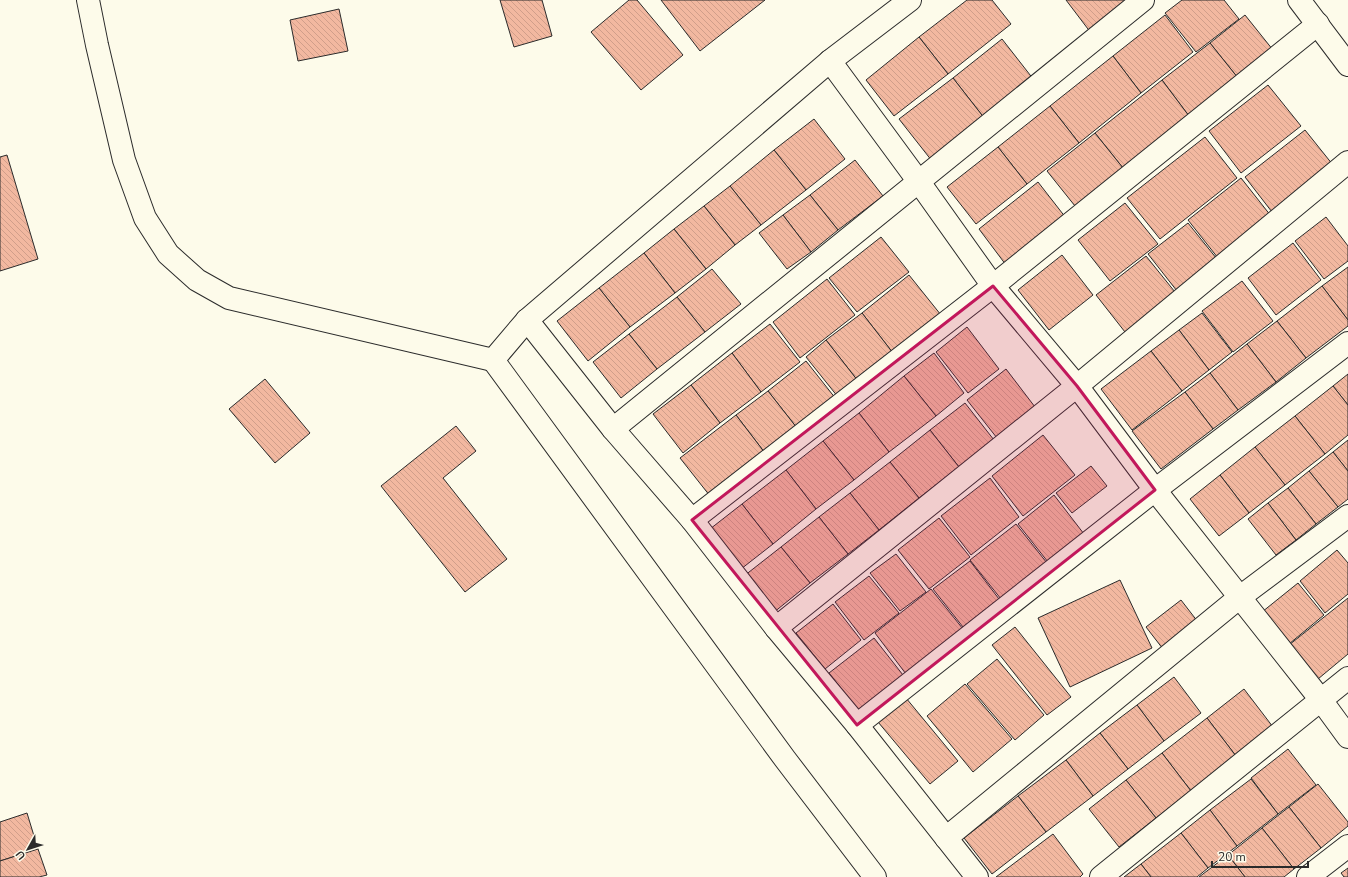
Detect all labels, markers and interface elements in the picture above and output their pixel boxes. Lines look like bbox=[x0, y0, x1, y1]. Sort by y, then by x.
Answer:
north arrow bbox=[8, 829, 48, 869]
scale bar bbox=[1212, 843, 1308, 869]
text: U bbox=[12, 847, 29, 863]
text: 20 m bbox=[1218, 849, 1246, 865]

